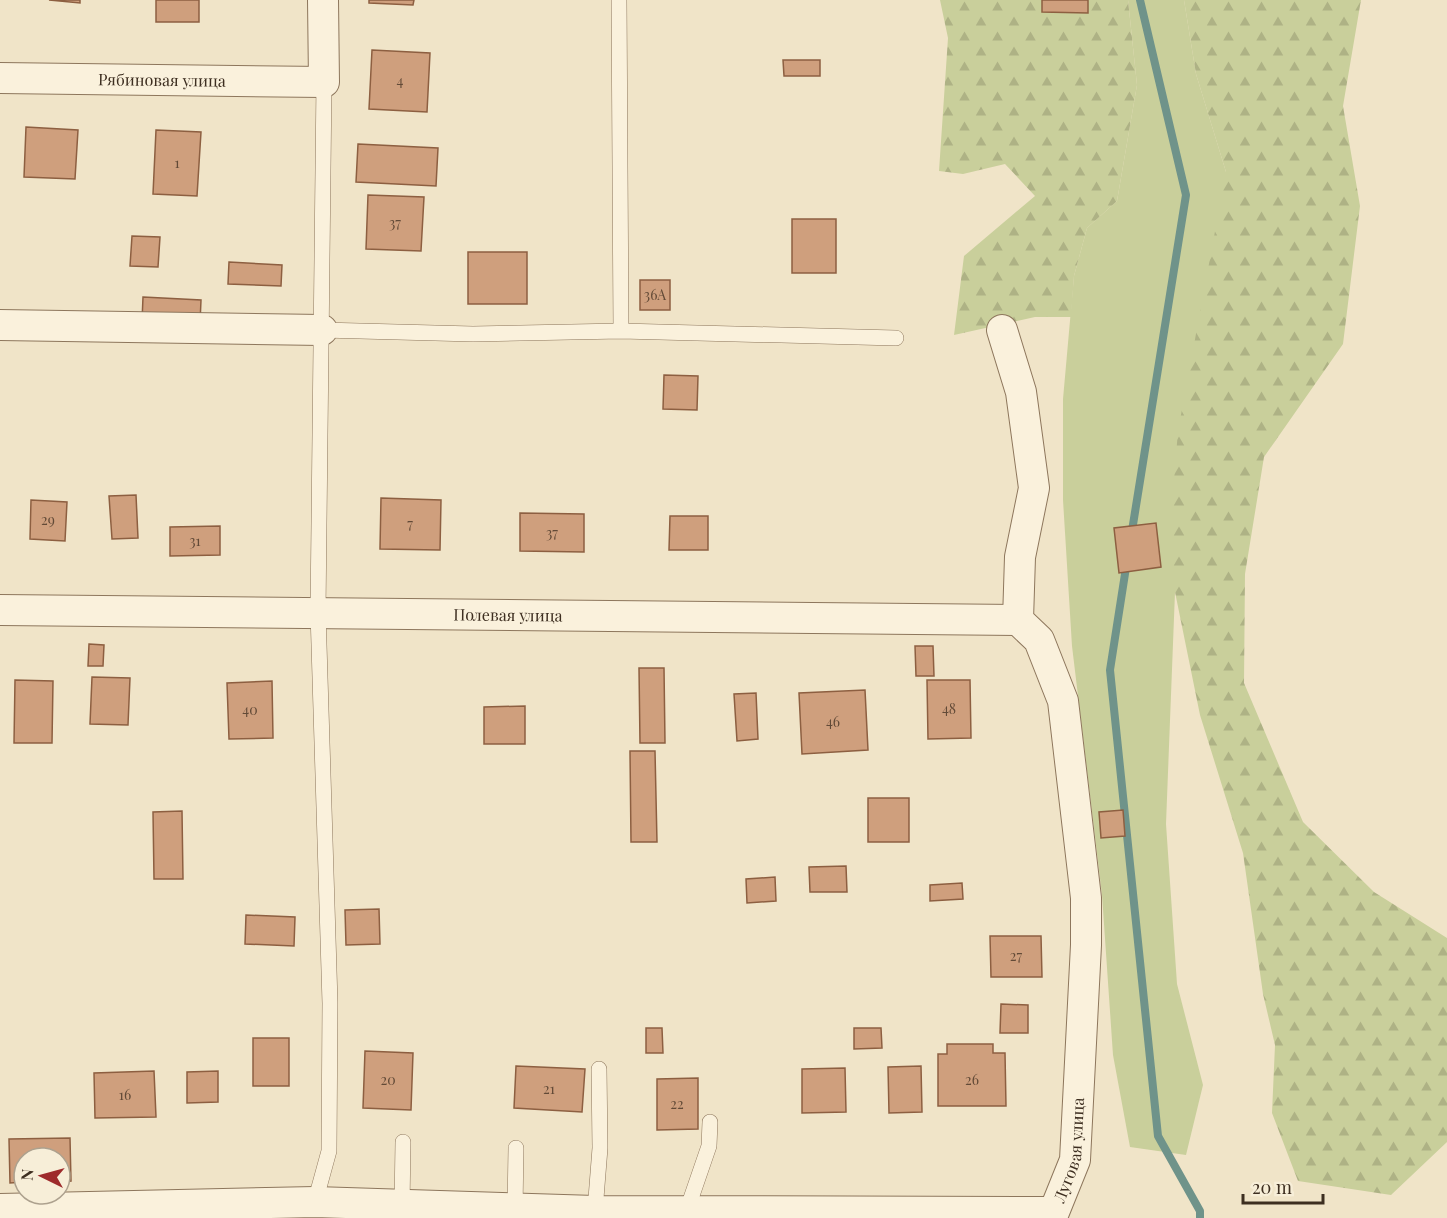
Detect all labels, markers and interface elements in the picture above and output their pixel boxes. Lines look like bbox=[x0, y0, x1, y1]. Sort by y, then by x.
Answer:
street label: Рябиновая улица bbox=[98, 68, 226, 91]
house number: 4 bbox=[397, 71, 404, 90]
house number: 1 bbox=[174, 153, 180, 172]
house number: 37 bbox=[389, 213, 401, 232]
house number: 36А bbox=[644, 285, 666, 304]
house number: 29 bbox=[41, 510, 55, 529]
house number: 7 bbox=[407, 514, 413, 533]
house number: 37 bbox=[546, 523, 558, 542]
house number: 31 bbox=[189, 531, 201, 550]
street label: Полевая улица bbox=[453, 603, 563, 626]
house number: 48 bbox=[942, 699, 956, 718]
house number: 40 bbox=[242, 700, 258, 719]
house number: 46 bbox=[826, 712, 840, 731]
house number: 27 bbox=[1010, 946, 1023, 965]
house number: 20 bbox=[380, 1070, 396, 1089]
house number: 26 bbox=[965, 1070, 979, 1089]
house number: 21 bbox=[543, 1079, 555, 1098]
house number: 16 bbox=[119, 1085, 131, 1104]
house number: 22 bbox=[670, 1094, 684, 1113]
street label: Луговая улица bbox=[1048, 1097, 1088, 1207]
north arrow bbox=[12, 1146, 72, 1206]
scale bar bbox=[1243, 1167, 1322, 1205]
text: N bbox=[16, 1168, 38, 1181]
text: 20 m bbox=[1252, 1175, 1292, 1199]

